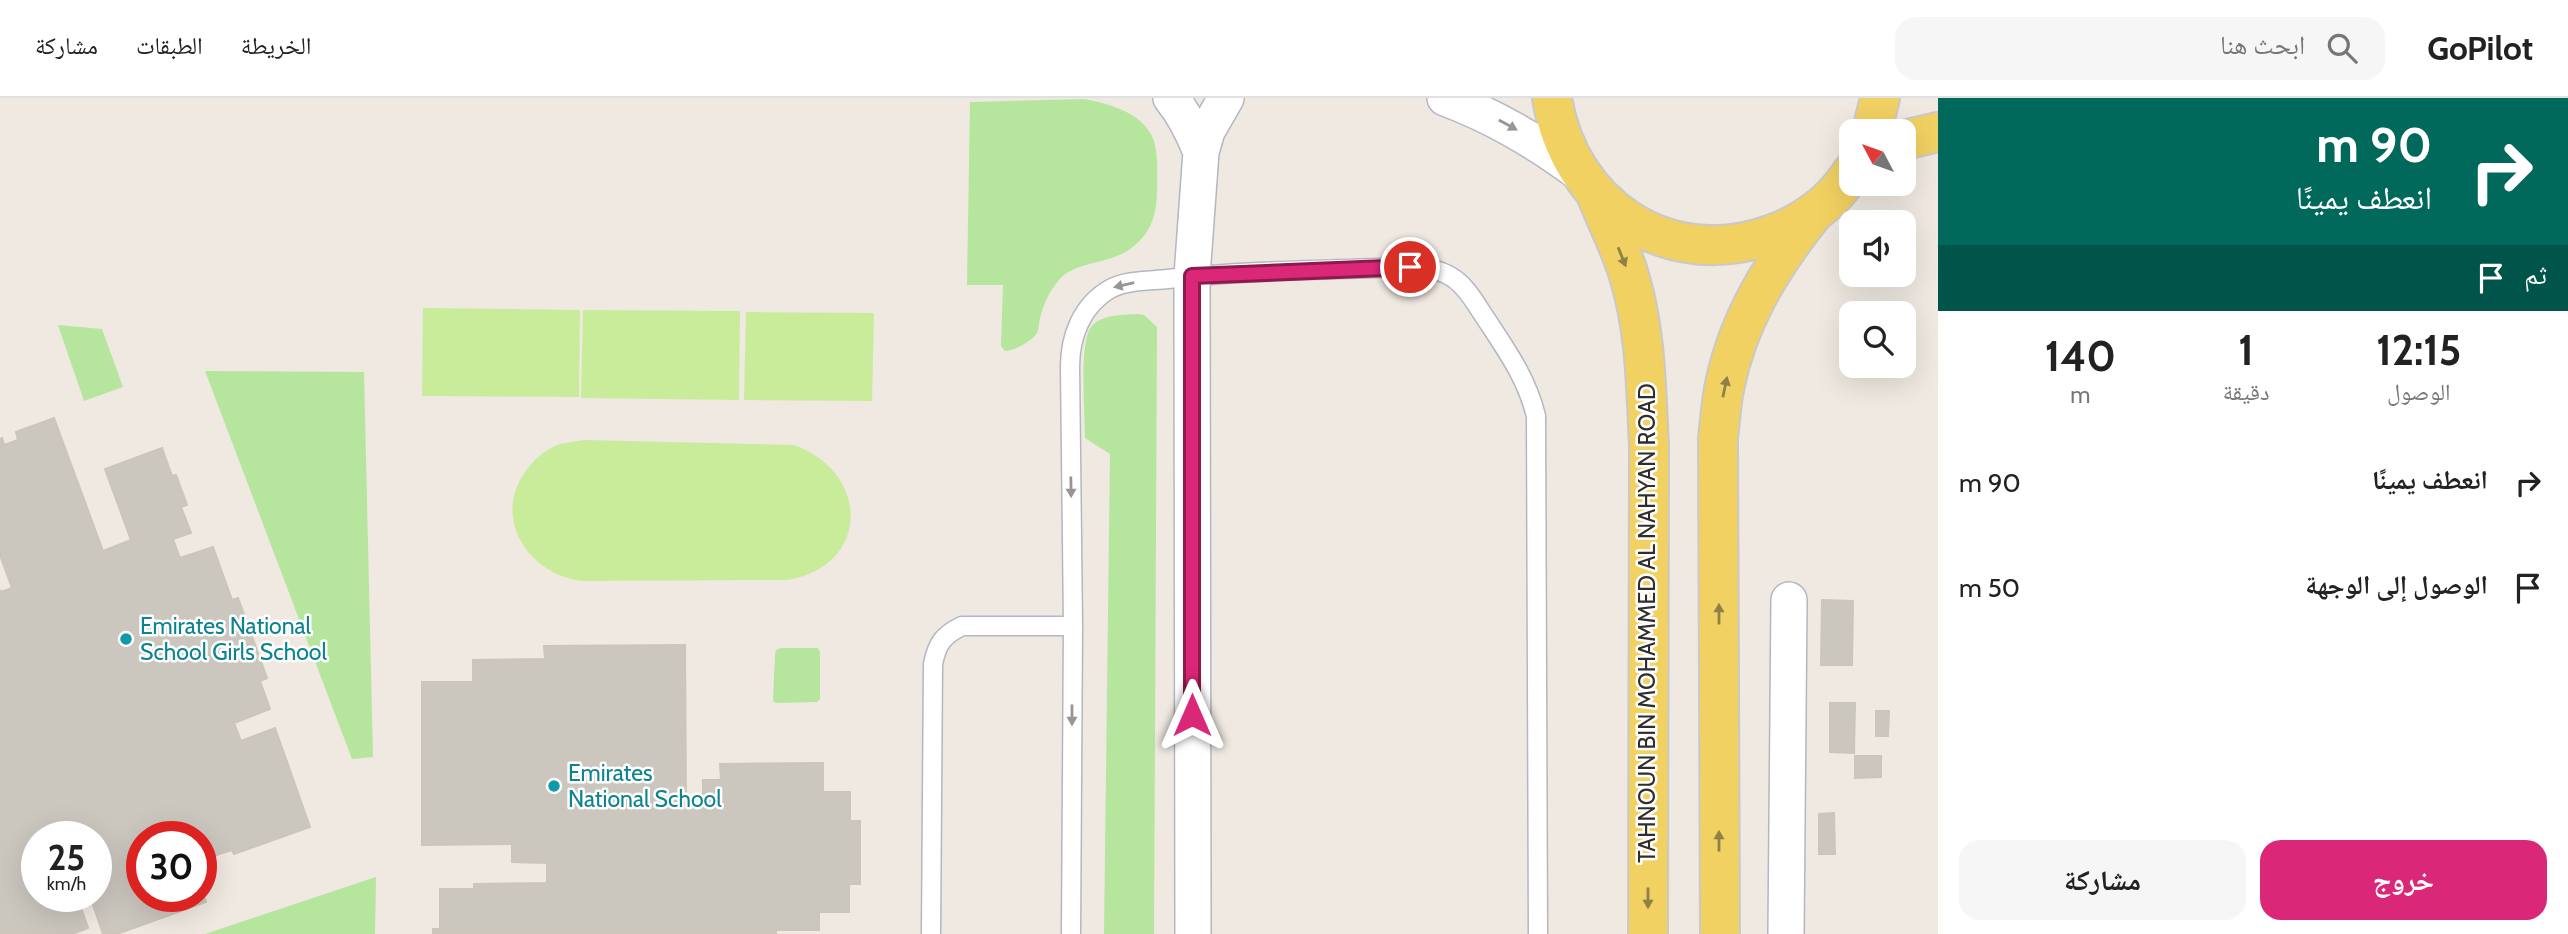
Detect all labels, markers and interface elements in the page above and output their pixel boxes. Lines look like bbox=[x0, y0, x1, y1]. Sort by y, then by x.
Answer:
search box bbox=[1895, 17, 2385, 80]
text: GoPilot bbox=[2427, 28, 2533, 68]
text: ابحث هنا bbox=[2220, 29, 2305, 61]
icon: search bbox=[2323, 29, 2361, 67]
text: مشاركة bbox=[35, 31, 98, 60]
text: الطبقات bbox=[136, 31, 203, 60]
text: الخريطة bbox=[241, 31, 311, 60]
text: 90 m bbox=[2316, 115, 2432, 174]
one-way arrow bbox=[1498, 119, 1518, 131]
north arrow bbox=[1839, 119, 1916, 196]
map controls bbox=[1839, 119, 1916, 378]
icon: right bbox=[2456, 126, 2547, 217]
text: انعطف يمينًا bbox=[2296, 178, 2432, 217]
button: sound bbox=[1839, 210, 1916, 287]
pin bbox=[1380, 237, 1440, 297]
one-way arrow bbox=[1616, 247, 1627, 268]
icon: arrive bbox=[1391, 248, 1429, 286]
icon: arrive bbox=[2472, 259, 2510, 297]
text: ثم bbox=[2524, 259, 2547, 291]
one-way arrow bbox=[1113, 279, 1135, 290]
button: search bbox=[1839, 301, 1916, 378]
text: 1 bbox=[2238, 324, 2254, 376]
text: 12:15 bbox=[2376, 324, 2461, 376]
text: 140 bbox=[2045, 330, 2116, 382]
one-way arrow bbox=[1720, 376, 1731, 398]
text: دقيقة bbox=[2223, 378, 2269, 406]
text: الوصول bbox=[2387, 378, 2451, 406]
text: m bbox=[2070, 381, 2090, 409]
street label: TAHNOUN BIN MOHAMMED AL NAHYAN ROAD bbox=[1633, 383, 1661, 863]
text: انعطف يمينًا bbox=[2372, 464, 2488, 496]
icon: right bbox=[2509, 464, 2547, 502]
text: 90 m bbox=[1959, 467, 2021, 499]
one-way arrow bbox=[1065, 476, 1077, 498]
text: الوصول إلى الوجهة bbox=[2305, 569, 2488, 601]
icon: arrive bbox=[2509, 569, 2547, 607]
text: 50 m bbox=[1959, 572, 2020, 604]
one-way arrow bbox=[1713, 603, 1725, 625]
place label: Emirates National School Girls School bbox=[140, 612, 327, 666]
marker: Emirates National School Girls School bbox=[118, 631, 134, 647]
position arrow bbox=[1155, 678, 1229, 752]
one-way arrow bbox=[1066, 704, 1078, 726]
place label: Emirates National School bbox=[568, 759, 722, 813]
marker: Emirates National School bbox=[546, 778, 562, 794]
speed limit sign: 30 bbox=[126, 821, 217, 912]
one-way arrow bbox=[1714, 830, 1725, 852]
text: 25 bbox=[48, 836, 85, 879]
button: مشاركة bbox=[1959, 840, 2246, 920]
button: خروج bbox=[2260, 840, 2547, 920]
text: km/h bbox=[47, 873, 86, 895]
one-way arrow bbox=[1642, 887, 1654, 909]

